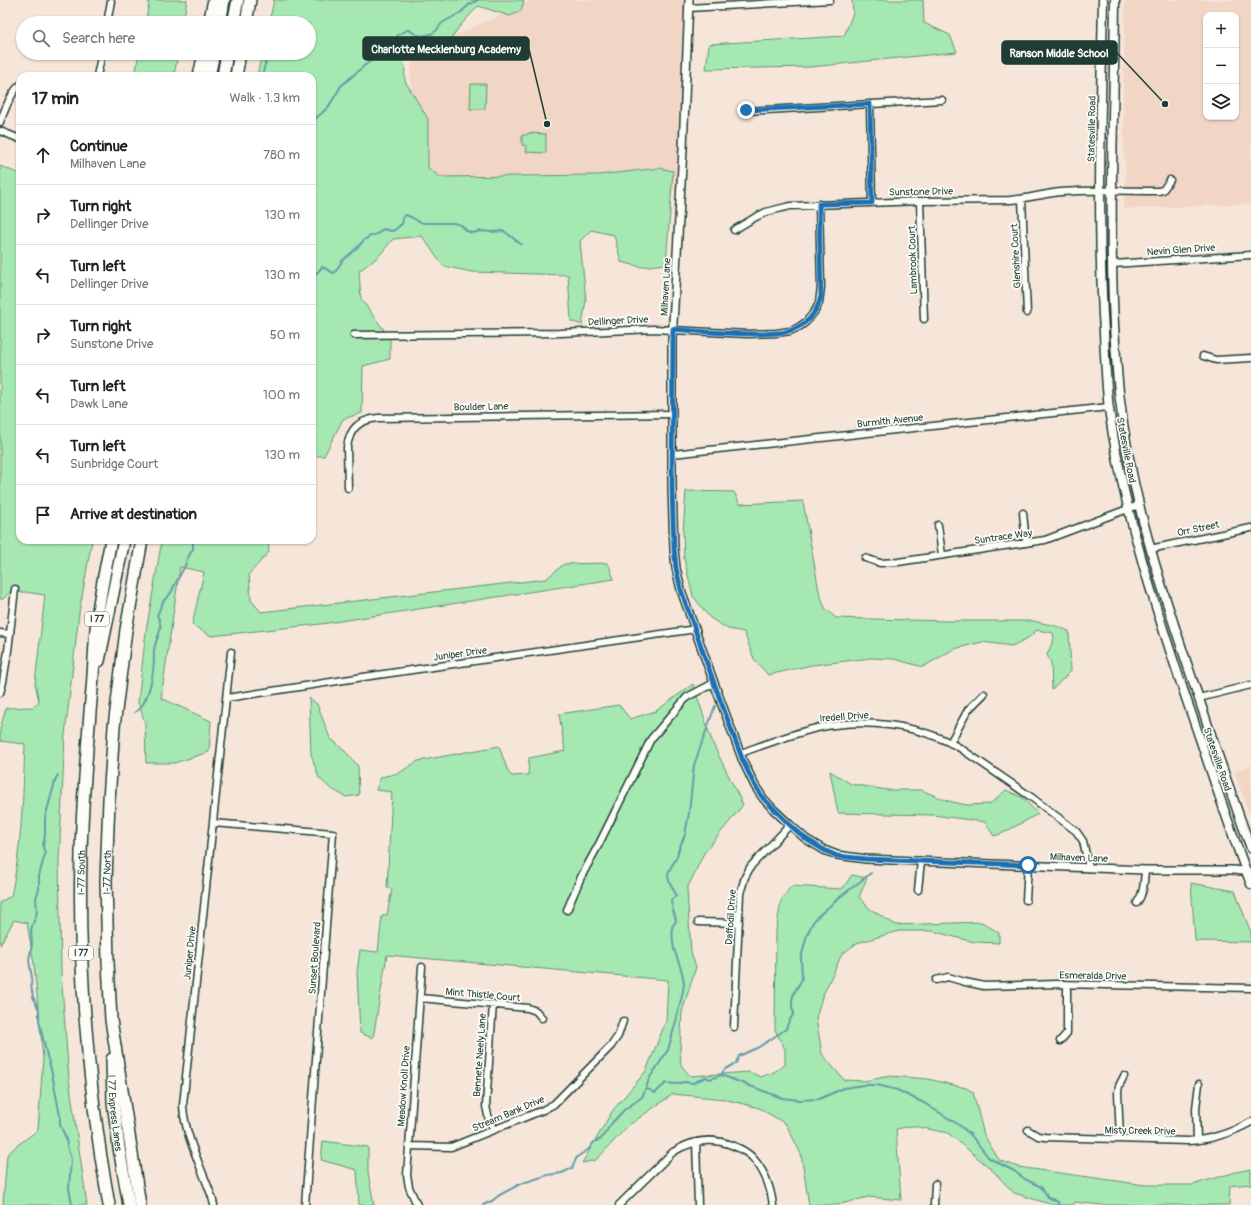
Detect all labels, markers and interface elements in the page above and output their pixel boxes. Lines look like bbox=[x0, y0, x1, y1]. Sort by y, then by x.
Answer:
map controls bbox=[1203, 12, 1239, 120]
button: + bbox=[1203, 12, 1239, 48]
search box bbox=[16, 16, 316, 60]
icon: search bbox=[30, 27, 52, 49]
text: Search here bbox=[62, 29, 135, 48]
callout: Charlotte Mecklenburg Academy bbox=[363, 37, 529, 60]
callout: Ranson Middle School bbox=[1002, 41, 1117, 64]
text: Charlotte Mecklenburg Academy bbox=[371, 43, 521, 56]
text: Ranson Middle School bbox=[1009, 47, 1109, 60]
button: − bbox=[1203, 48, 1239, 84]
button: layers bbox=[1203, 84, 1239, 120]
text: 17 min bbox=[32, 88, 79, 109]
text: Walk · 1.3 km bbox=[230, 90, 300, 106]
street label: Statesville Road bbox=[1085, 96, 1099, 162]
route end bbox=[737, 101, 755, 119]
text: Continue bbox=[70, 137, 128, 156]
icon: ahead bbox=[32, 144, 54, 166]
text: 780 m bbox=[263, 147, 300, 163]
text: Milhaven Lane bbox=[70, 156, 146, 172]
street label: Sunstone Drive bbox=[889, 185, 953, 199]
text: Turn right bbox=[70, 197, 131, 216]
icon: right bbox=[32, 204, 54, 226]
text: 130 m bbox=[264, 207, 300, 223]
text: Dellinger Drive bbox=[70, 216, 148, 232]
street label: Glenshire Court bbox=[1008, 222, 1024, 289]
street label: Lambrook Court bbox=[906, 224, 920, 295]
street label: Nevin Glen Drive bbox=[1146, 242, 1216, 258]
text: Turn left bbox=[70, 257, 126, 276]
street label: Milhaven Lane bbox=[658, 258, 674, 316]
icon: left bbox=[32, 264, 54, 286]
text: 130 m bbox=[264, 267, 300, 283]
text: Dellinger Drive bbox=[70, 276, 148, 292]
street label: Dellinger Drive bbox=[588, 313, 649, 329]
text: Turn right bbox=[70, 317, 131, 336]
icon: right bbox=[32, 324, 54, 346]
text: 50 m bbox=[270, 327, 300, 343]
text: Sunstone Drive bbox=[70, 336, 153, 352]
text: Turn left bbox=[70, 377, 126, 396]
icon: left bbox=[32, 384, 54, 406]
text: 100 m bbox=[263, 387, 300, 403]
text: Dawk Lane bbox=[70, 396, 128, 412]
street label: Boulder Lane bbox=[454, 401, 509, 413]
street label: Burmith Avenue bbox=[856, 412, 924, 430]
street label: Statesville Road bbox=[1114, 416, 1138, 484]
text: Turn left bbox=[70, 437, 126, 456]
icon: left bbox=[32, 444, 54, 466]
text: 130 m bbox=[264, 447, 300, 463]
text: Sunbridge Court bbox=[70, 456, 158, 472]
icon: arrive bbox=[32, 504, 54, 526]
text: Arrive at destination bbox=[70, 505, 197, 524]
street label: Orr Street bbox=[1176, 518, 1221, 539]
street label: Suntrace Way bbox=[973, 527, 1034, 547]
road number: I 77 bbox=[85, 612, 109, 626]
street label: Juniper Drive bbox=[433, 644, 488, 664]
street label: Iredell Drive bbox=[819, 709, 869, 725]
street label: Statesville Road bbox=[1201, 726, 1234, 793]
street label: I-77 South bbox=[75, 850, 88, 895]
street label: I-77 North bbox=[101, 850, 114, 895]
street label: Milhaven Lane bbox=[1050, 851, 1108, 865]
route start bbox=[1019, 856, 1037, 874]
street label: Daffodil Drive bbox=[723, 889, 739, 945]
street label: Sunset Boulevard bbox=[306, 921, 324, 995]
street label: Juniper Drive bbox=[181, 926, 199, 981]
road number: I 77 bbox=[69, 946, 93, 960]
street label: Esmeralda Drive bbox=[1059, 969, 1127, 983]
street label: Mint Thistle Court bbox=[445, 986, 522, 1004]
street label: Bennete Neely Lane bbox=[471, 1013, 489, 1097]
street label: Meadow Knoll Drive bbox=[395, 1045, 413, 1127]
street label: I 77 Express Lanes bbox=[105, 1075, 125, 1153]
street label: Stream Bank Drive bbox=[470, 1093, 546, 1135]
street label: Misty Creek Drive bbox=[1104, 1124, 1176, 1138]

